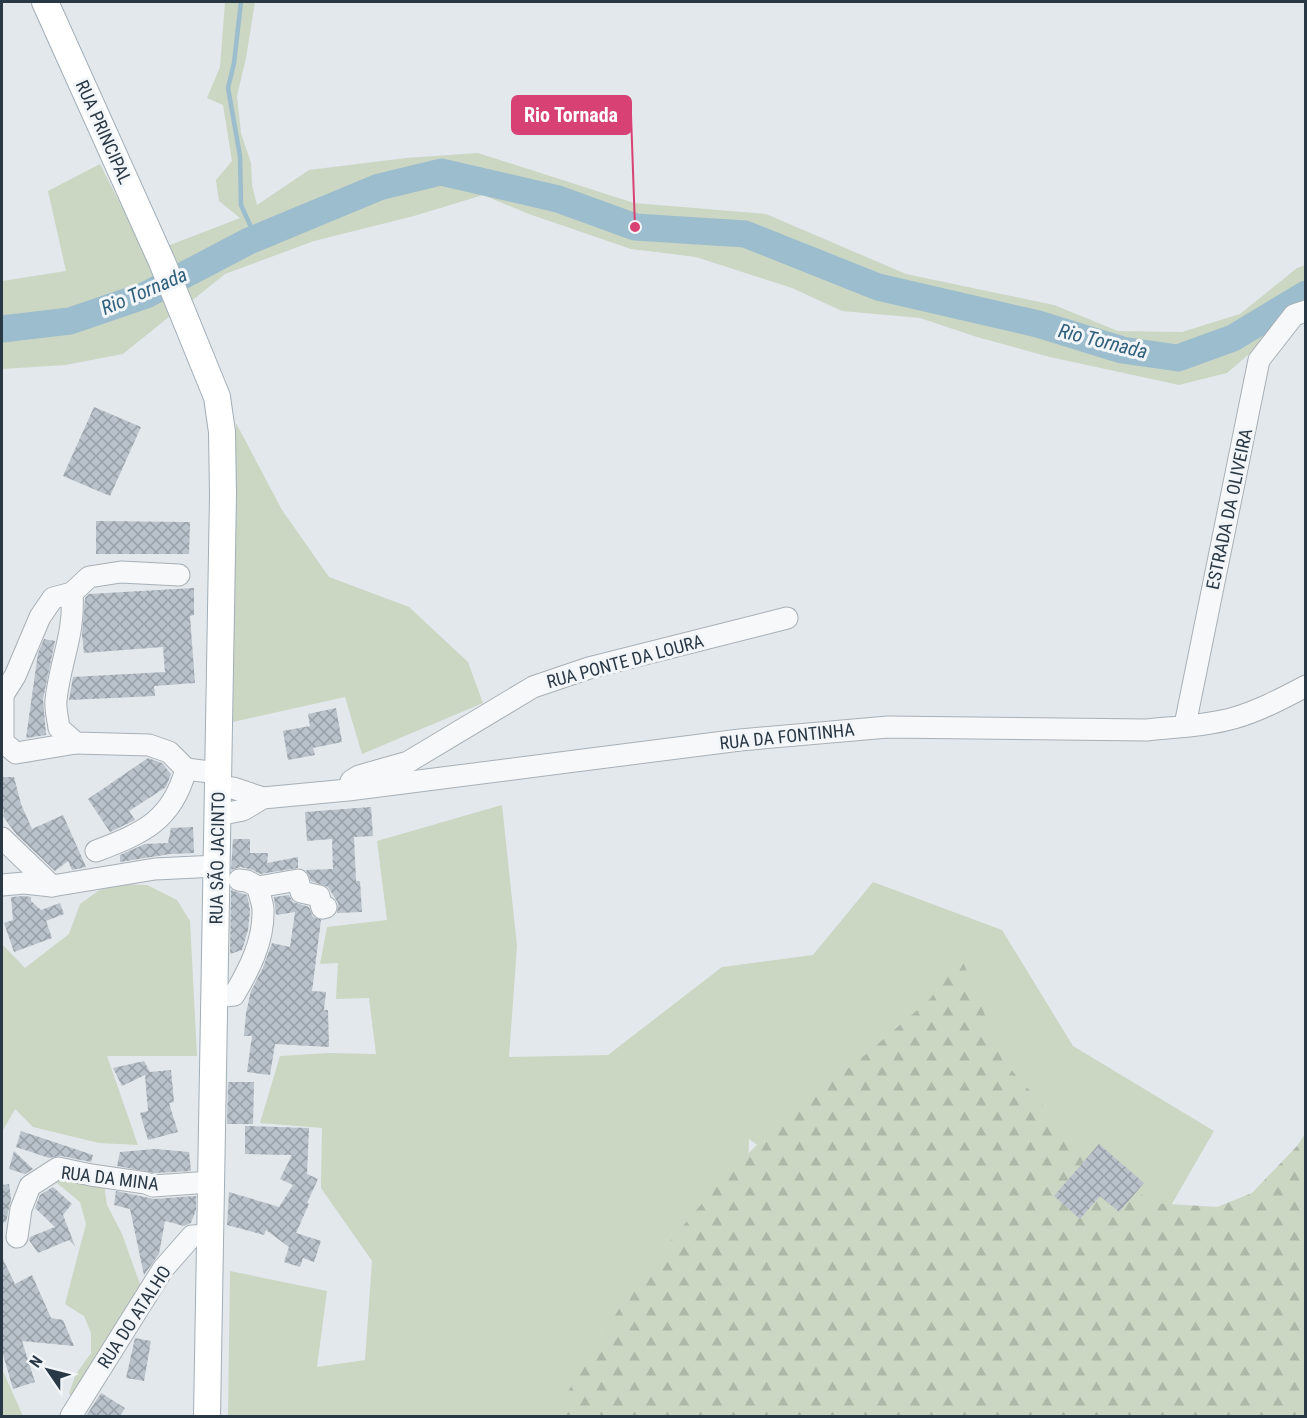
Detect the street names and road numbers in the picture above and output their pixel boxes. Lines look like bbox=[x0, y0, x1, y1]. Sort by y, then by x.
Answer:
street label: RUA PRINCIPAL bbox=[72, 77, 136, 188]
street label: ESTRADA DA OLIVEIRA bbox=[1202, 426, 1256, 591]
street label: RUA PONTE DA LOURA bbox=[544, 630, 706, 692]
street label: RUA DA FONTINHA bbox=[718, 718, 856, 754]
street label: RUA SÃO JACINTO bbox=[205, 791, 229, 925]
street label: RUA DA MINA bbox=[60, 1162, 161, 1194]
street label: RUA DO ATALHO bbox=[93, 1262, 175, 1372]

